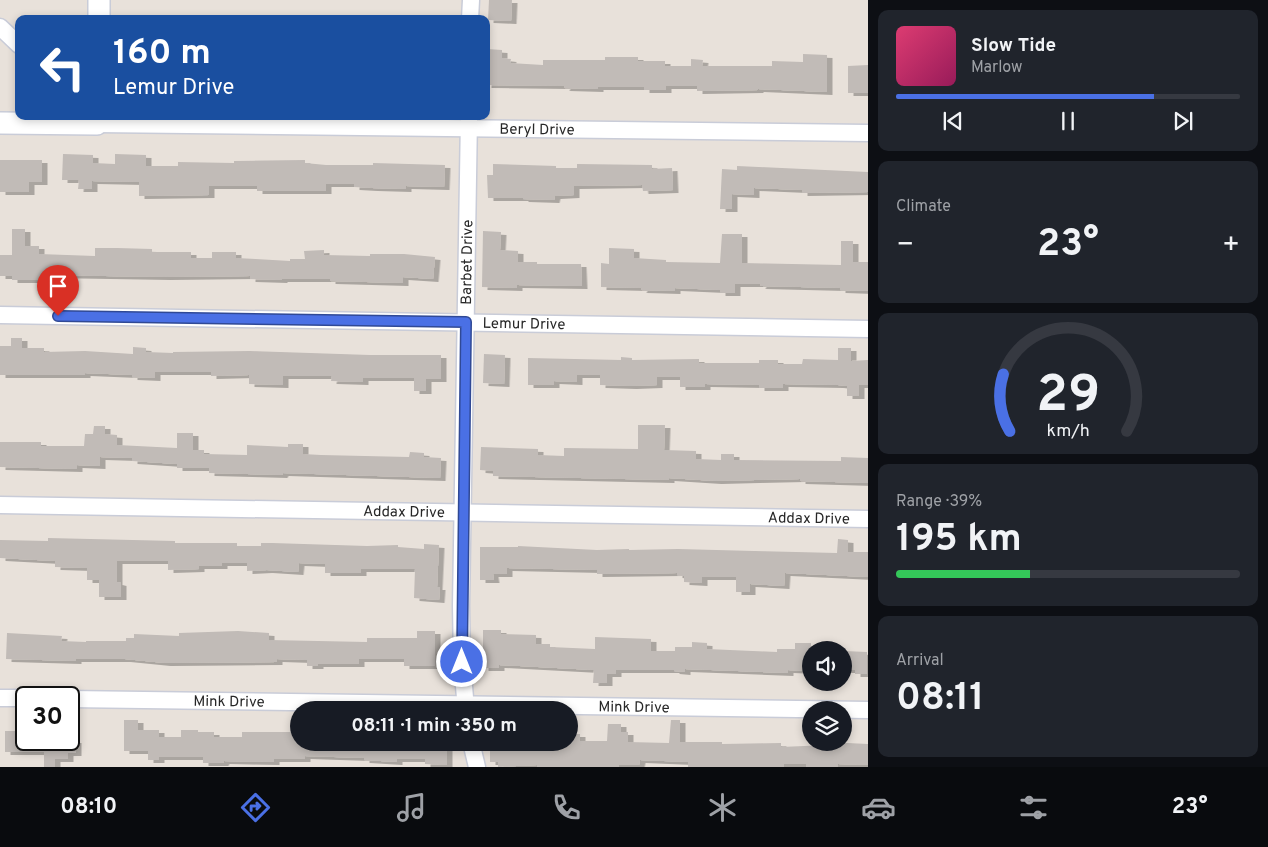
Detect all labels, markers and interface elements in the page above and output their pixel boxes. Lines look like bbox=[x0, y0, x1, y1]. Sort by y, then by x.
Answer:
text: 160 m bbox=[113, 32, 211, 76]
text: Slow Tide bbox=[971, 34, 1056, 58]
icon: left bbox=[30, 35, 95, 100]
text: Marlow bbox=[971, 58, 1023, 78]
text: Lemur Drive bbox=[113, 75, 234, 102]
icon: previous bbox=[939, 107, 967, 135]
icon: pause bbox=[1054, 107, 1082, 135]
icon: next bbox=[1169, 107, 1197, 135]
street label: Beryl Drive bbox=[499, 121, 575, 141]
text: Climate bbox=[896, 197, 951, 217]
street label: Barbet Drive bbox=[458, 219, 478, 305]
text: 23° bbox=[1037, 221, 1099, 270]
text: − bbox=[896, 228, 914, 264]
text: + bbox=[1222, 228, 1240, 264]
pin bbox=[37, 265, 79, 316]
icon: arrive bbox=[44, 272, 72, 300]
street label: Lemur Drive bbox=[482, 315, 565, 335]
text: 29 bbox=[1036, 364, 1100, 430]
text: km/h bbox=[1046, 420, 1090, 443]
text: Range · 39% bbox=[896, 492, 982, 512]
street label: Addax Drive bbox=[363, 503, 445, 523]
street label: Addax Drive bbox=[768, 509, 850, 530]
text: 195 km bbox=[896, 516, 1022, 565]
position arrow bbox=[435, 635, 487, 687]
map controls bbox=[802, 641, 852, 751]
button: sound bbox=[802, 641, 852, 691]
text: Arrival bbox=[896, 651, 944, 671]
text: 08:11 bbox=[896, 675, 985, 724]
speed limit sign: 30 bbox=[15, 686, 80, 751]
street label: Mink Drive bbox=[193, 693, 265, 713]
street label: Mink Drive bbox=[598, 698, 670, 718]
button: layers bbox=[802, 701, 852, 751]
text: 08:11 · 1 min · 350 m bbox=[351, 714, 517, 738]
icon: directions bbox=[238, 790, 273, 825]
icon: music bbox=[394, 790, 429, 825]
icon: phone bbox=[549, 790, 584, 825]
icon: climate bbox=[705, 790, 740, 825]
icon: car bbox=[861, 790, 896, 825]
icon: filters bbox=[1016, 790, 1051, 825]
text: 08:10 bbox=[60, 794, 117, 821]
text: 23° bbox=[1172, 794, 1208, 821]

